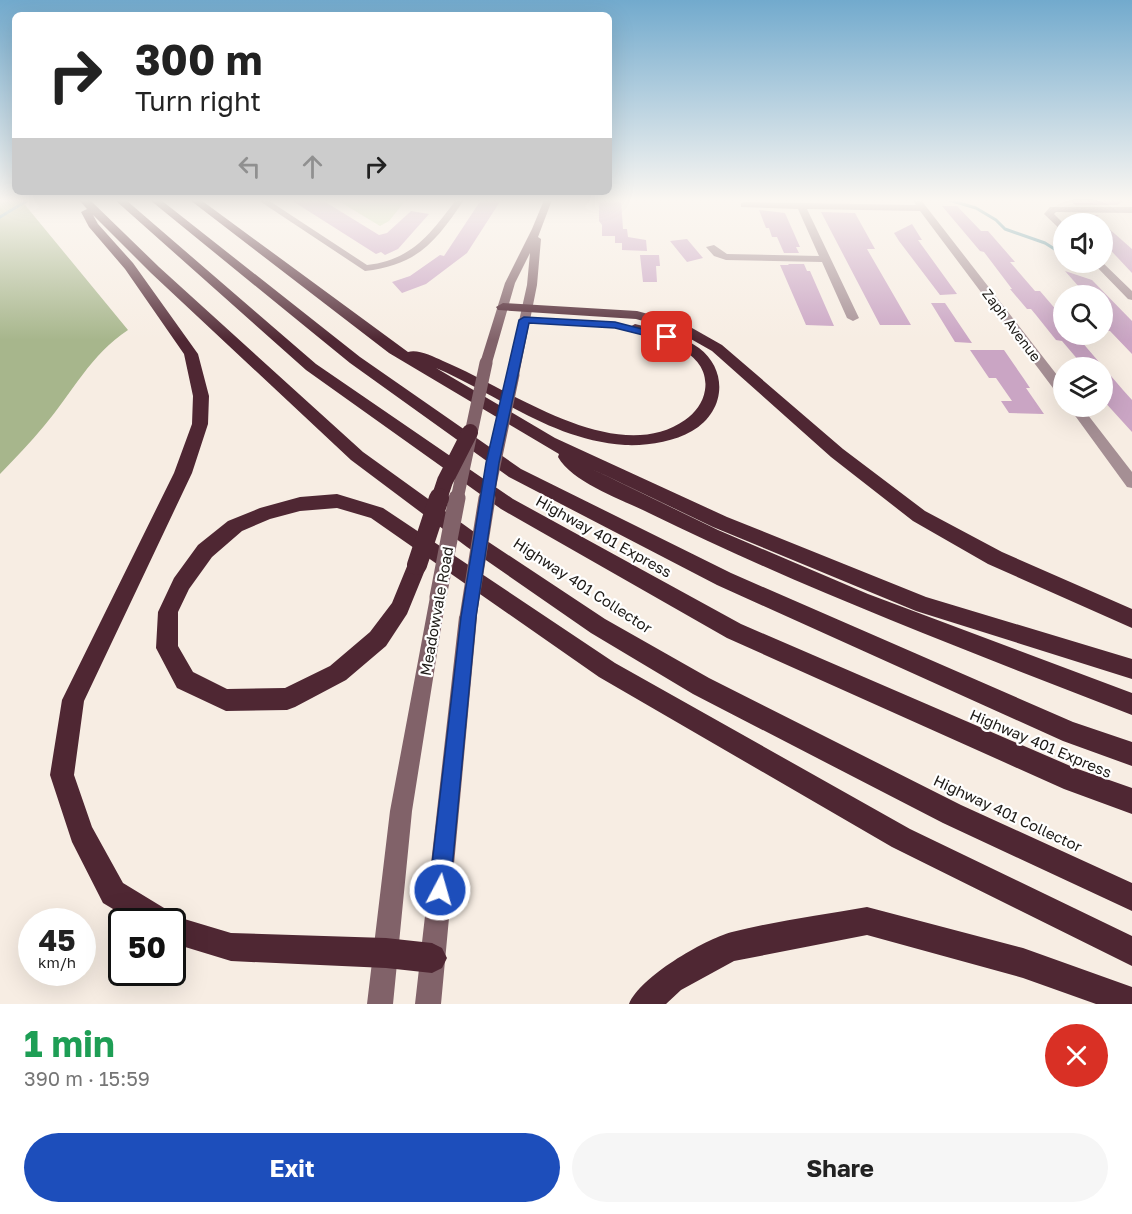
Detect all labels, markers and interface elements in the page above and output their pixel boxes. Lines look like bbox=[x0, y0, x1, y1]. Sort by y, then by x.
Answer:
text: 300 m bbox=[135, 34, 262, 84]
icon: right bbox=[36, 36, 114, 114]
text: Turn right bbox=[135, 85, 261, 117]
icon: left bbox=[233, 150, 266, 183]
icon: ahead bbox=[296, 150, 329, 183]
icon: right bbox=[359, 150, 392, 183]
map controls bbox=[1053, 213, 1113, 417]
button: sound bbox=[1053, 213, 1113, 273]
street label: Zaph Avenue bbox=[979, 285, 1045, 365]
button: search bbox=[1053, 285, 1113, 345]
pin bbox=[641, 311, 692, 362]
icon: arrive bbox=[650, 320, 683, 353]
button: layers bbox=[1053, 357, 1113, 417]
street label: Highway 401 Express bbox=[533, 491, 675, 581]
street label: Highway 401 Collector bbox=[510, 533, 656, 637]
street label: Meadowvale Road bbox=[416, 545, 456, 677]
street label: Highway 401 Express bbox=[967, 705, 1115, 781]
street label: Highway 401 Collector bbox=[931, 771, 1085, 855]
position arrow bbox=[408, 858, 472, 922]
speed limit sign: 50 bbox=[108, 908, 186, 986]
text: 45 bbox=[38, 922, 76, 958]
text: km/h bbox=[38, 953, 76, 971]
text: 1 min bbox=[24, 1022, 115, 1065]
button: close bbox=[1045, 1024, 1108, 1087]
text: 390 m · 15:59 bbox=[24, 1066, 150, 1090]
button: Exit bbox=[24, 1133, 560, 1202]
button: Share bbox=[572, 1133, 1108, 1202]

